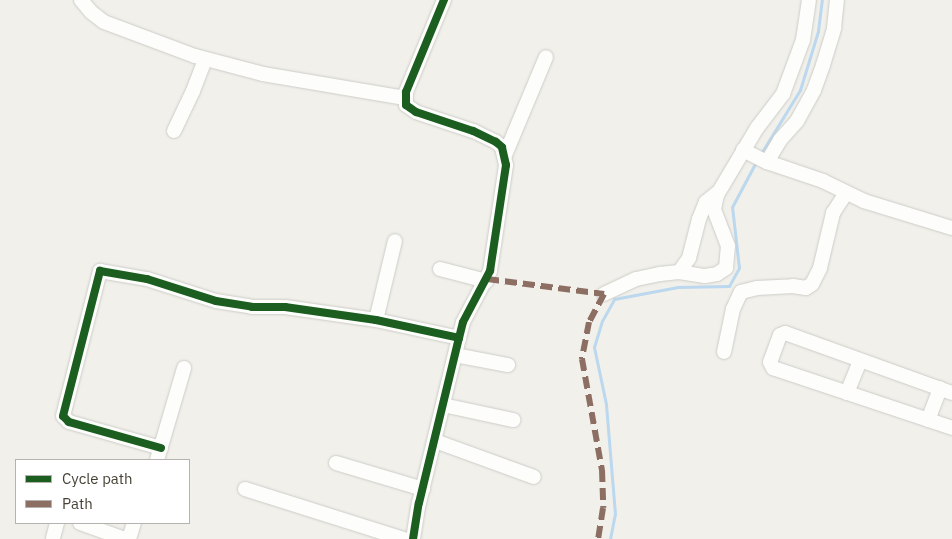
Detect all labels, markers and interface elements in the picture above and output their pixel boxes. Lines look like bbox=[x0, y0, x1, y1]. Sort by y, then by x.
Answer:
legend bbox=[15, 459, 190, 524]
text: Cycle path bbox=[62, 469, 133, 488]
text: Path bbox=[62, 494, 93, 513]

